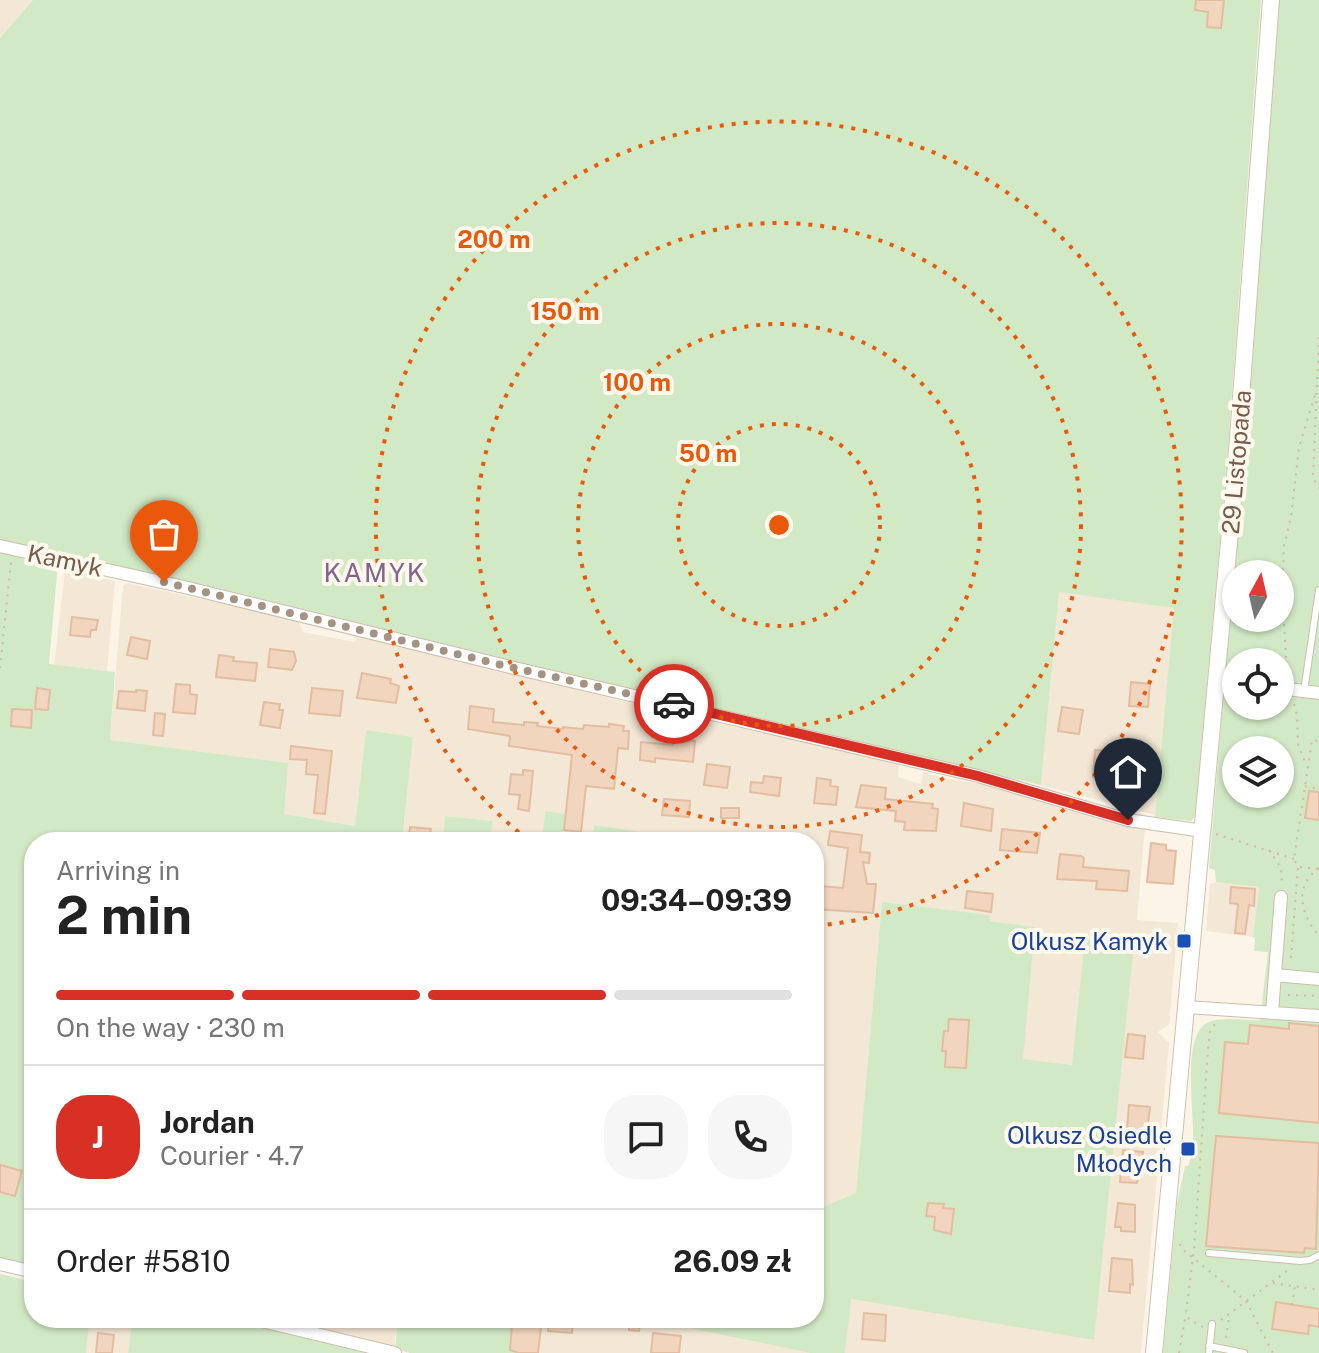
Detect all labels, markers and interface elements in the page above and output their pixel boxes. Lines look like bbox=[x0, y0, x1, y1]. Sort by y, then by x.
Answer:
text: 200 m bbox=[457, 225, 531, 253]
text: 150 m bbox=[531, 297, 599, 325]
text: 100 m bbox=[603, 368, 671, 396]
street label: 29 Listopada bbox=[1216, 389, 1256, 535]
text: 50 m bbox=[679, 439, 737, 467]
pin bbox=[130, 500, 198, 582]
centre of rings bbox=[765, 511, 793, 539]
icon: bag bbox=[142, 512, 186, 556]
street label: Kamyk bbox=[25, 538, 105, 582]
district label: KAMYK bbox=[323, 557, 427, 588]
north arrow bbox=[1222, 560, 1294, 632]
map controls bbox=[1222, 560, 1294, 808]
button: locate bbox=[1222, 648, 1294, 720]
courier bbox=[634, 664, 714, 744]
icon: car bbox=[652, 682, 696, 726]
button: layers bbox=[1222, 736, 1294, 808]
pin bbox=[1094, 738, 1162, 820]
icon: home bbox=[1106, 750, 1150, 794]
text: Arriving in bbox=[56, 855, 180, 886]
text: 09:34–09:39 bbox=[601, 882, 792, 918]
text: 2 min bbox=[56, 885, 192, 946]
place label: Olkusz Kamyk bbox=[1011, 927, 1168, 955]
marker: Olkusz Kamyk bbox=[1175, 932, 1193, 950]
text: On the way · 230 m bbox=[56, 1012, 285, 1043]
button: chat bbox=[604, 1095, 688, 1179]
button: phone bbox=[708, 1095, 792, 1179]
text: Jordan bbox=[160, 1104, 255, 1140]
text: J bbox=[92, 1119, 104, 1155]
place label: Olkusz Osiedle Młodych bbox=[1007, 1121, 1172, 1177]
text: Courier · 4.7 bbox=[160, 1140, 304, 1171]
marker: Olkusz Osiedle Młodych bbox=[1179, 1140, 1197, 1158]
text: Order #5810 bbox=[56, 1243, 231, 1279]
text: 26.09 zł bbox=[673, 1243, 792, 1279]

